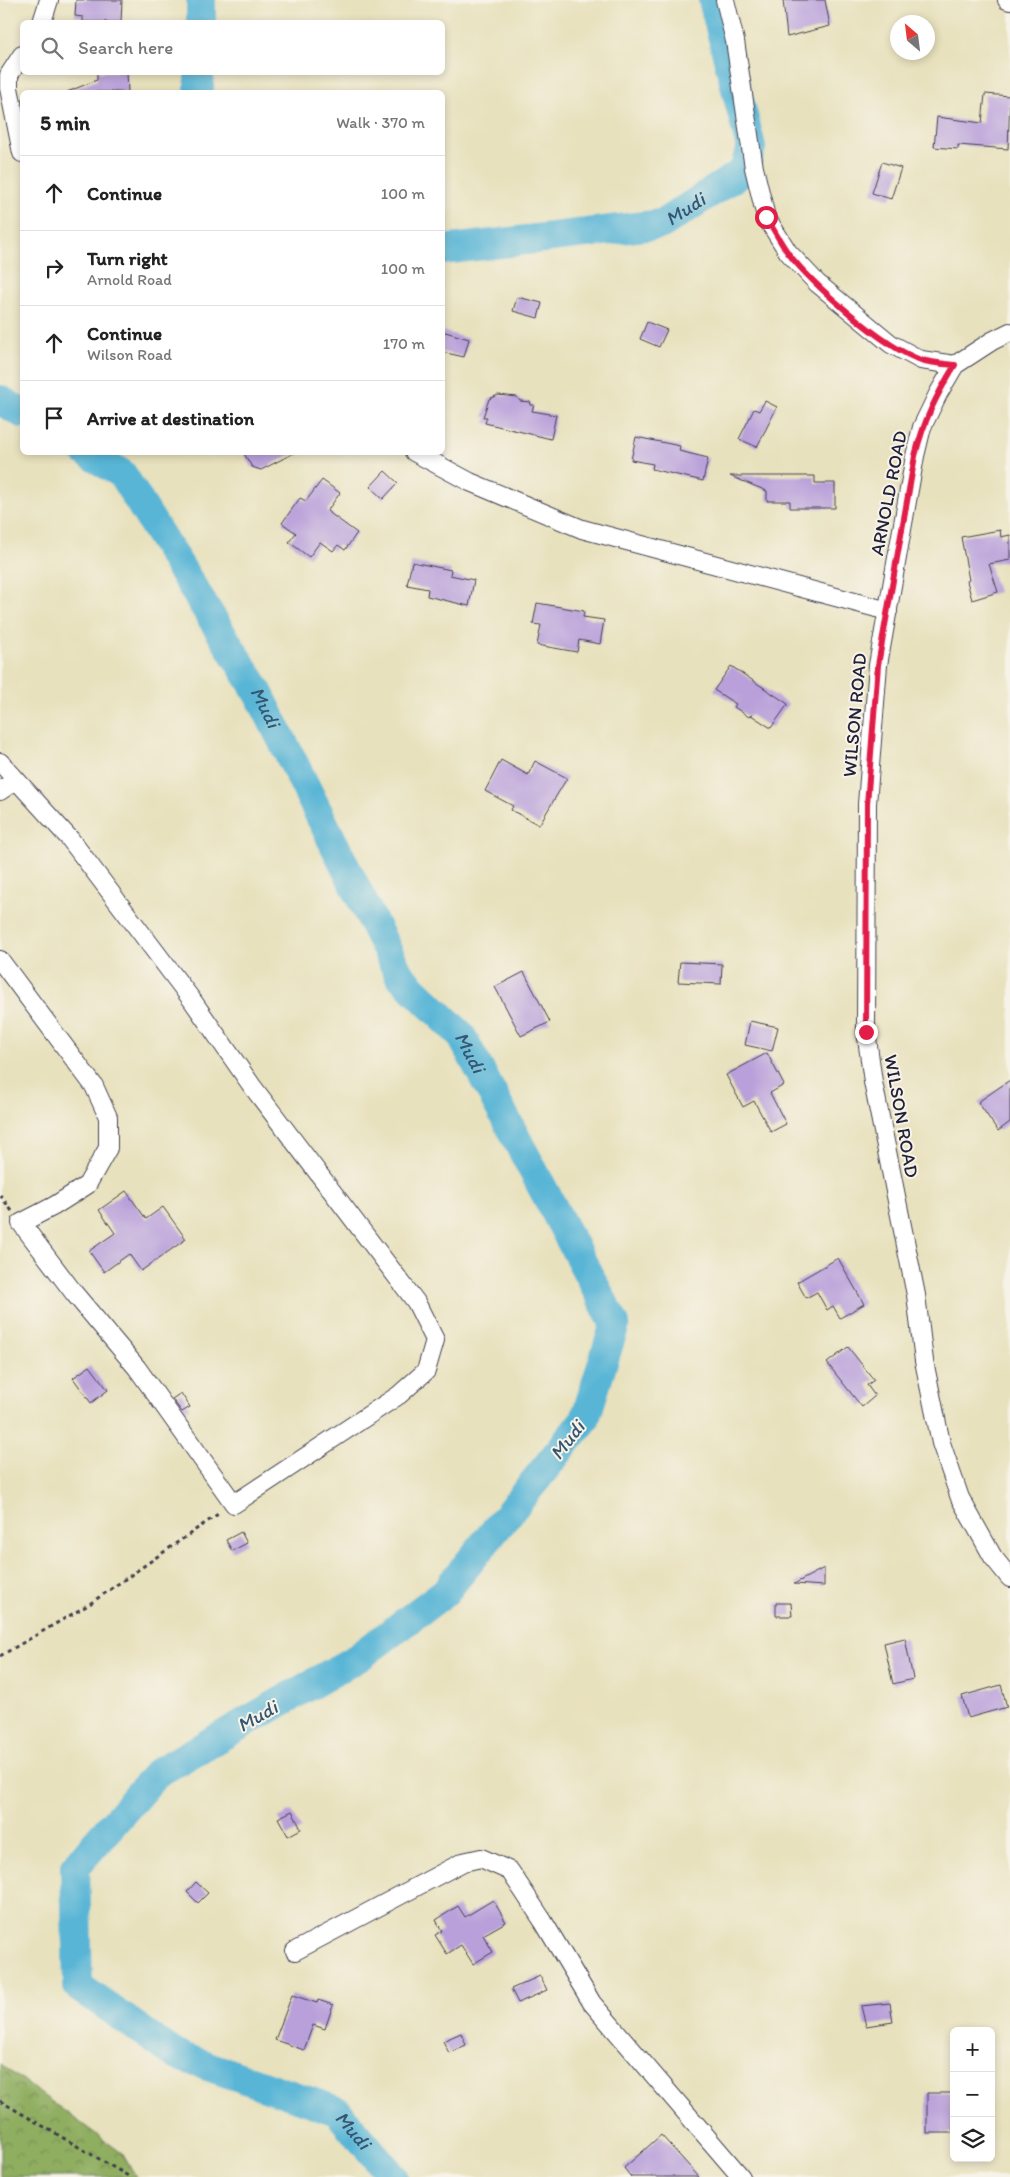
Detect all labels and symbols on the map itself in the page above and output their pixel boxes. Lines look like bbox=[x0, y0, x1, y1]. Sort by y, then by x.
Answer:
north arrow bbox=[890, 15, 935, 60]
water label: Mudi bbox=[661, 186, 711, 231]
route start bbox=[755, 206, 778, 229]
street label: ARNOLD ROAD bbox=[865, 429, 912, 558]
street label: WILSON ROAD bbox=[838, 652, 871, 778]
water label: Mudi bbox=[245, 683, 287, 733]
route end bbox=[855, 1021, 878, 1044]
water label: Mudi bbox=[449, 1028, 492, 1078]
street label: WILSON ROAD bbox=[879, 1053, 924, 1179]
water label: Mudi bbox=[544, 1414, 591, 1464]
water label: Mudi bbox=[232, 1694, 283, 1737]
water label: Mudi bbox=[330, 2106, 377, 2156]

